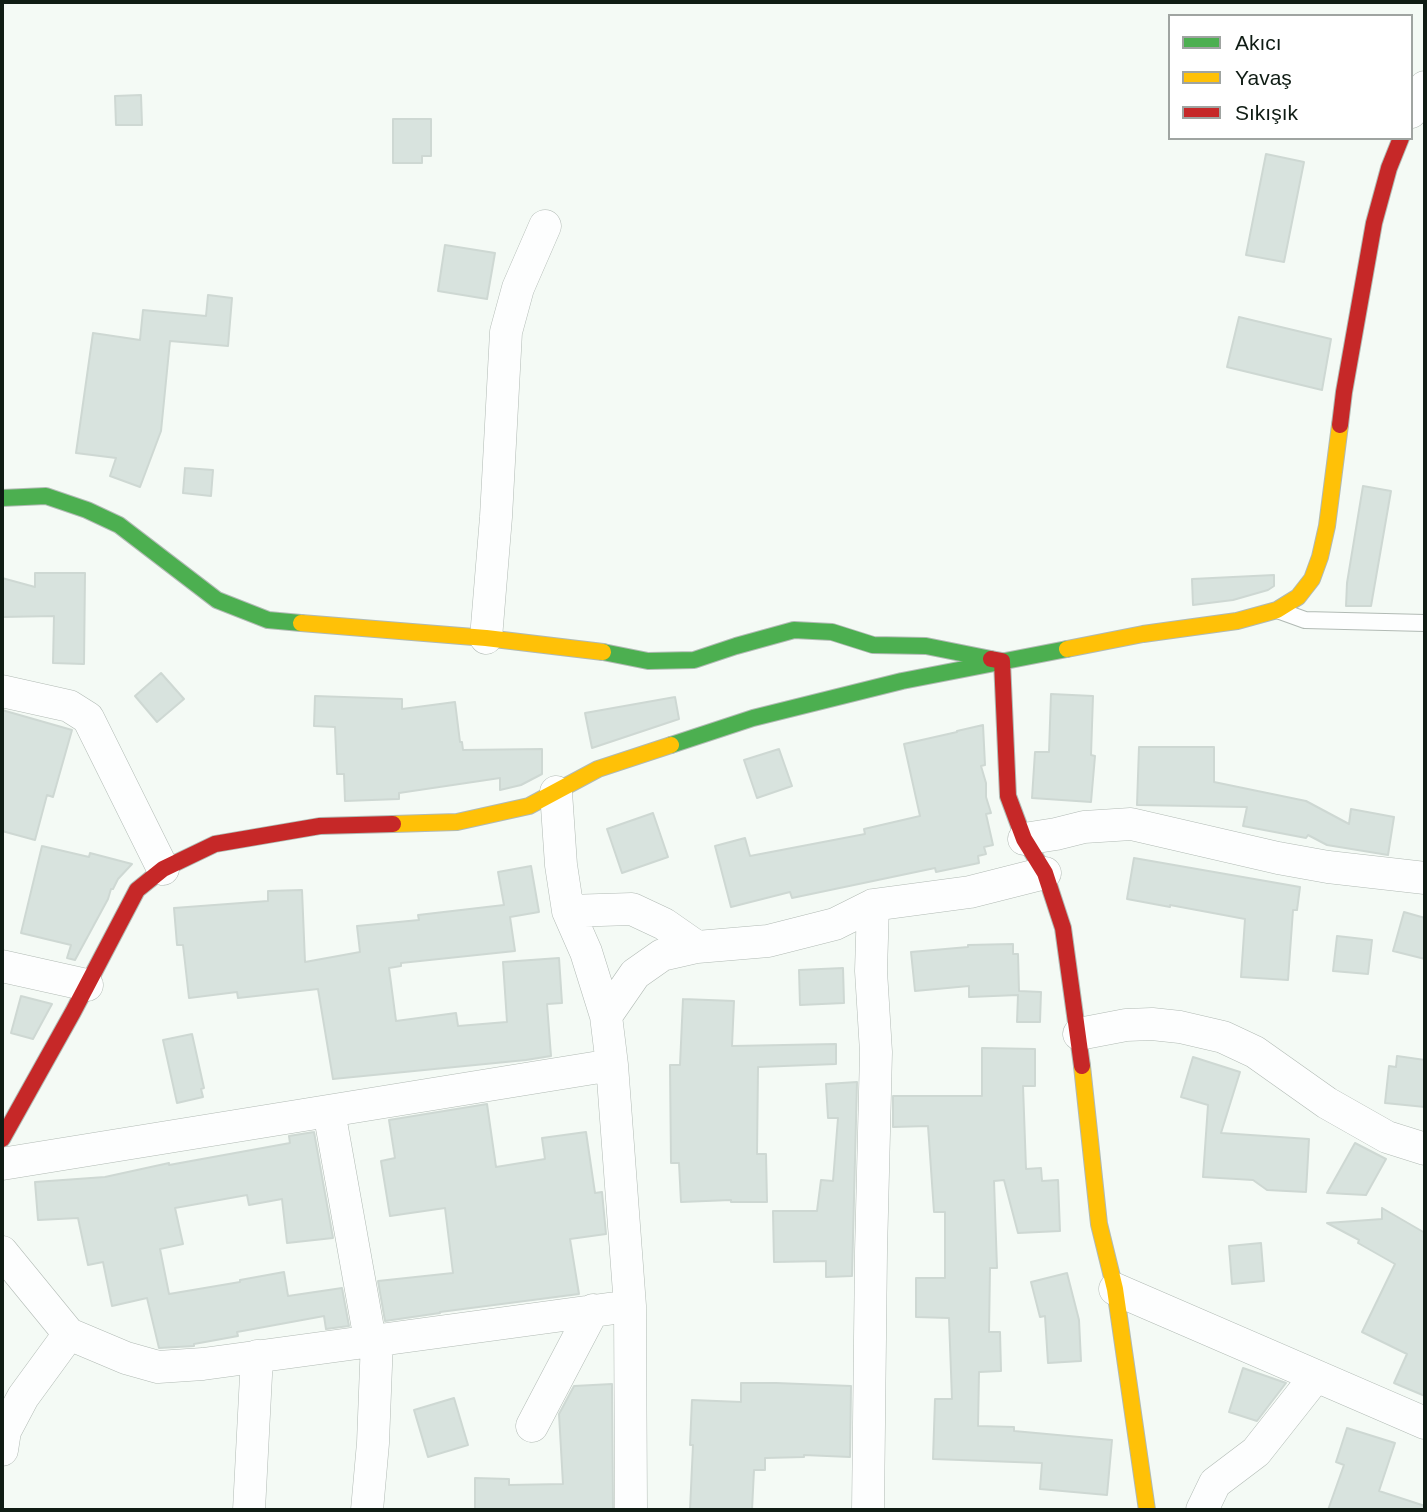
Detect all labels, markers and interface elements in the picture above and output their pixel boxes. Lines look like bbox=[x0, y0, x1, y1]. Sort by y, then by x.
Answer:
legend bbox=[1168, 14, 1413, 140]
text: Akıcı bbox=[1235, 31, 1282, 54]
text: Yavaş bbox=[1235, 66, 1292, 89]
text: Sıkışık bbox=[1235, 101, 1298, 124]

